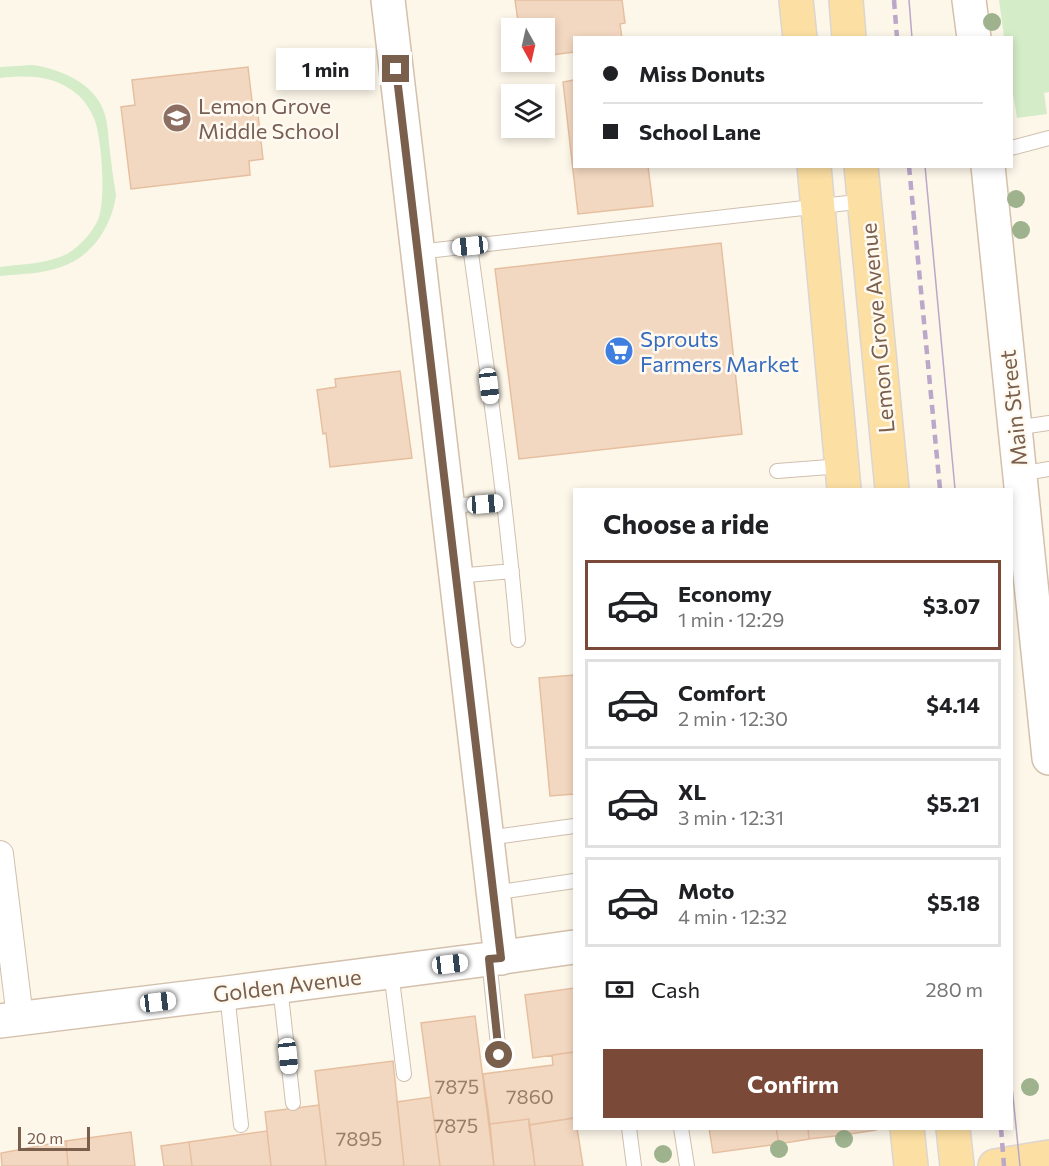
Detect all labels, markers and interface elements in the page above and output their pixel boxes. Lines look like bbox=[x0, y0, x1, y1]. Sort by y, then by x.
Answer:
north arrow bbox=[501, 18, 555, 72]
map controls bbox=[501, 18, 555, 138]
callout: 1 min bbox=[276, 48, 375, 90]
route end bbox=[382, 55, 409, 82]
text: 1 min bbox=[302, 57, 349, 81]
text: Miss Donuts bbox=[639, 60, 765, 87]
button: layers bbox=[501, 84, 555, 138]
place label: Lemon Grove Middle School bbox=[198, 92, 340, 144]
school or university icon: Lemon Grove Middle School bbox=[161, 102, 193, 134]
text: School Lane bbox=[639, 118, 761, 145]
street label: Lemon Grove Avenue bbox=[854, 222, 900, 434]
car bbox=[451, 235, 489, 257]
place label: Sprouts Farmers Market bbox=[640, 325, 799, 377]
supermarket icon: Sprouts Farmers Market bbox=[603, 335, 635, 367]
street label: Main Street bbox=[993, 348, 1033, 468]
car bbox=[478, 367, 500, 405]
car bbox=[466, 494, 504, 514]
text: Choose a ride bbox=[603, 507, 769, 540]
icon: car bbox=[606, 578, 660, 632]
text: Economy bbox=[678, 580, 772, 607]
text: $3.07 bbox=[923, 592, 980, 619]
text: 1 min · 12:29 bbox=[678, 607, 784, 631]
icon: car bbox=[606, 677, 660, 731]
text: Comfort bbox=[678, 679, 766, 706]
text: $4.14 bbox=[926, 691, 980, 718]
text: 2 min · 12:30 bbox=[678, 706, 788, 730]
icon: car bbox=[606, 776, 660, 830]
text: XL bbox=[678, 778, 706, 805]
text: $5.21 bbox=[927, 790, 980, 817]
text: 3 min · 12:31 bbox=[678, 805, 784, 829]
icon: car bbox=[606, 875, 660, 929]
text: Moto bbox=[678, 877, 734, 904]
text: $5.18 bbox=[927, 889, 980, 916]
text: 4 min · 12:32 bbox=[678, 904, 787, 928]
car bbox=[431, 953, 469, 975]
street label: Golden Avenue bbox=[211, 963, 363, 1007]
icon: cash bbox=[603, 973, 636, 1006]
text: Cash bbox=[651, 976, 700, 1003]
text: 280 m bbox=[925, 977, 983, 1001]
car bbox=[139, 991, 177, 1013]
car bbox=[277, 1037, 299, 1075]
route start bbox=[485, 1041, 512, 1068]
button: Confirm bbox=[603, 1049, 983, 1118]
house number: 7875 bbox=[435, 1074, 479, 1098]
house number: 7860 bbox=[506, 1084, 554, 1108]
house number: 7875 bbox=[434, 1113, 478, 1137]
scale bar bbox=[18, 1124, 90, 1152]
house number: 7895 bbox=[336, 1126, 382, 1150]
text: 20 m bbox=[27, 1128, 63, 1147]

